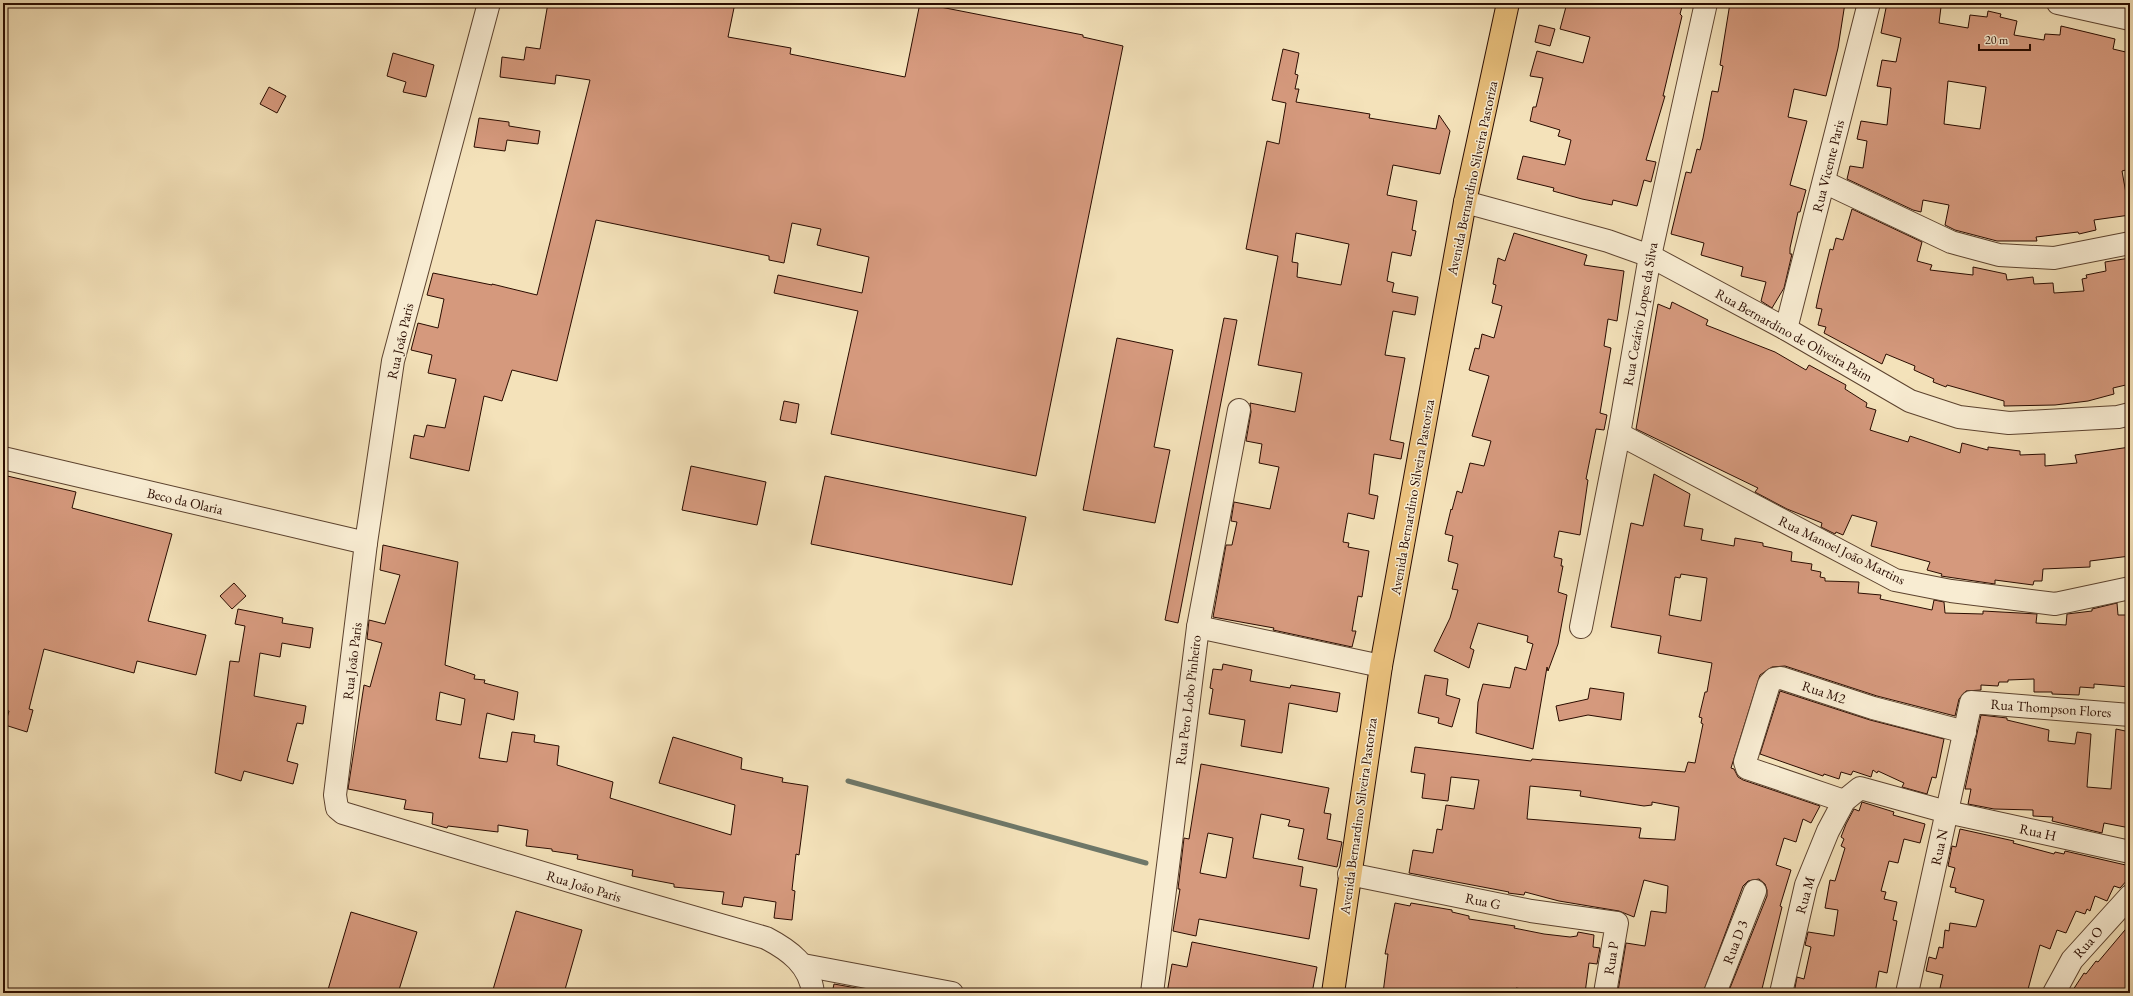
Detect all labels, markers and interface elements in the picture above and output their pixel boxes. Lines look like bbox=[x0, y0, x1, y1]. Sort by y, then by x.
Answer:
scale bar bbox=[1979, 26, 2030, 52]
text: 20 m bbox=[1985, 32, 2009, 48]
street label: Avenida Bernardino Silveira Pastoriza bbox=[1442, 79, 1502, 278]
street label: Rua Vicente Paris bbox=[1808, 118, 1848, 214]
street label: Rua Cezário Lopes da Silva bbox=[1619, 240, 1662, 387]
street label: Rua Bernardino de Oliveira Paim bbox=[1712, 284, 1876, 386]
street label: Rua João Paris bbox=[382, 301, 418, 381]
street label: Avenida Bernardino Silveira Pastoriza bbox=[1386, 397, 1438, 597]
street label: Beco da Olaria bbox=[145, 484, 225, 519]
street label: Rua Manoel João Martins bbox=[1776, 512, 1909, 589]
street label: Rua João Paris bbox=[338, 621, 366, 701]
street label: Rua Pero Lobo Pinheiro bbox=[1171, 634, 1205, 766]
street label: Rua M2 bbox=[1800, 676, 1848, 708]
street label: Rua Thompson Flores bbox=[1990, 695, 2113, 721]
street label: Avenida Bernardino Silveira Pastoriza bbox=[1335, 716, 1381, 916]
street label: Rua H bbox=[2018, 819, 2058, 845]
street label: Rua N bbox=[1926, 827, 1952, 867]
street label: Rua João Paris bbox=[544, 866, 624, 906]
street label: Rua M bbox=[1791, 874, 1819, 916]
street label: Rua G bbox=[1464, 888, 1502, 914]
street label: Rua D 3 bbox=[1718, 917, 1752, 967]
street label: Rua O bbox=[2069, 922, 2107, 962]
street label: Rua P bbox=[1599, 940, 1623, 976]

